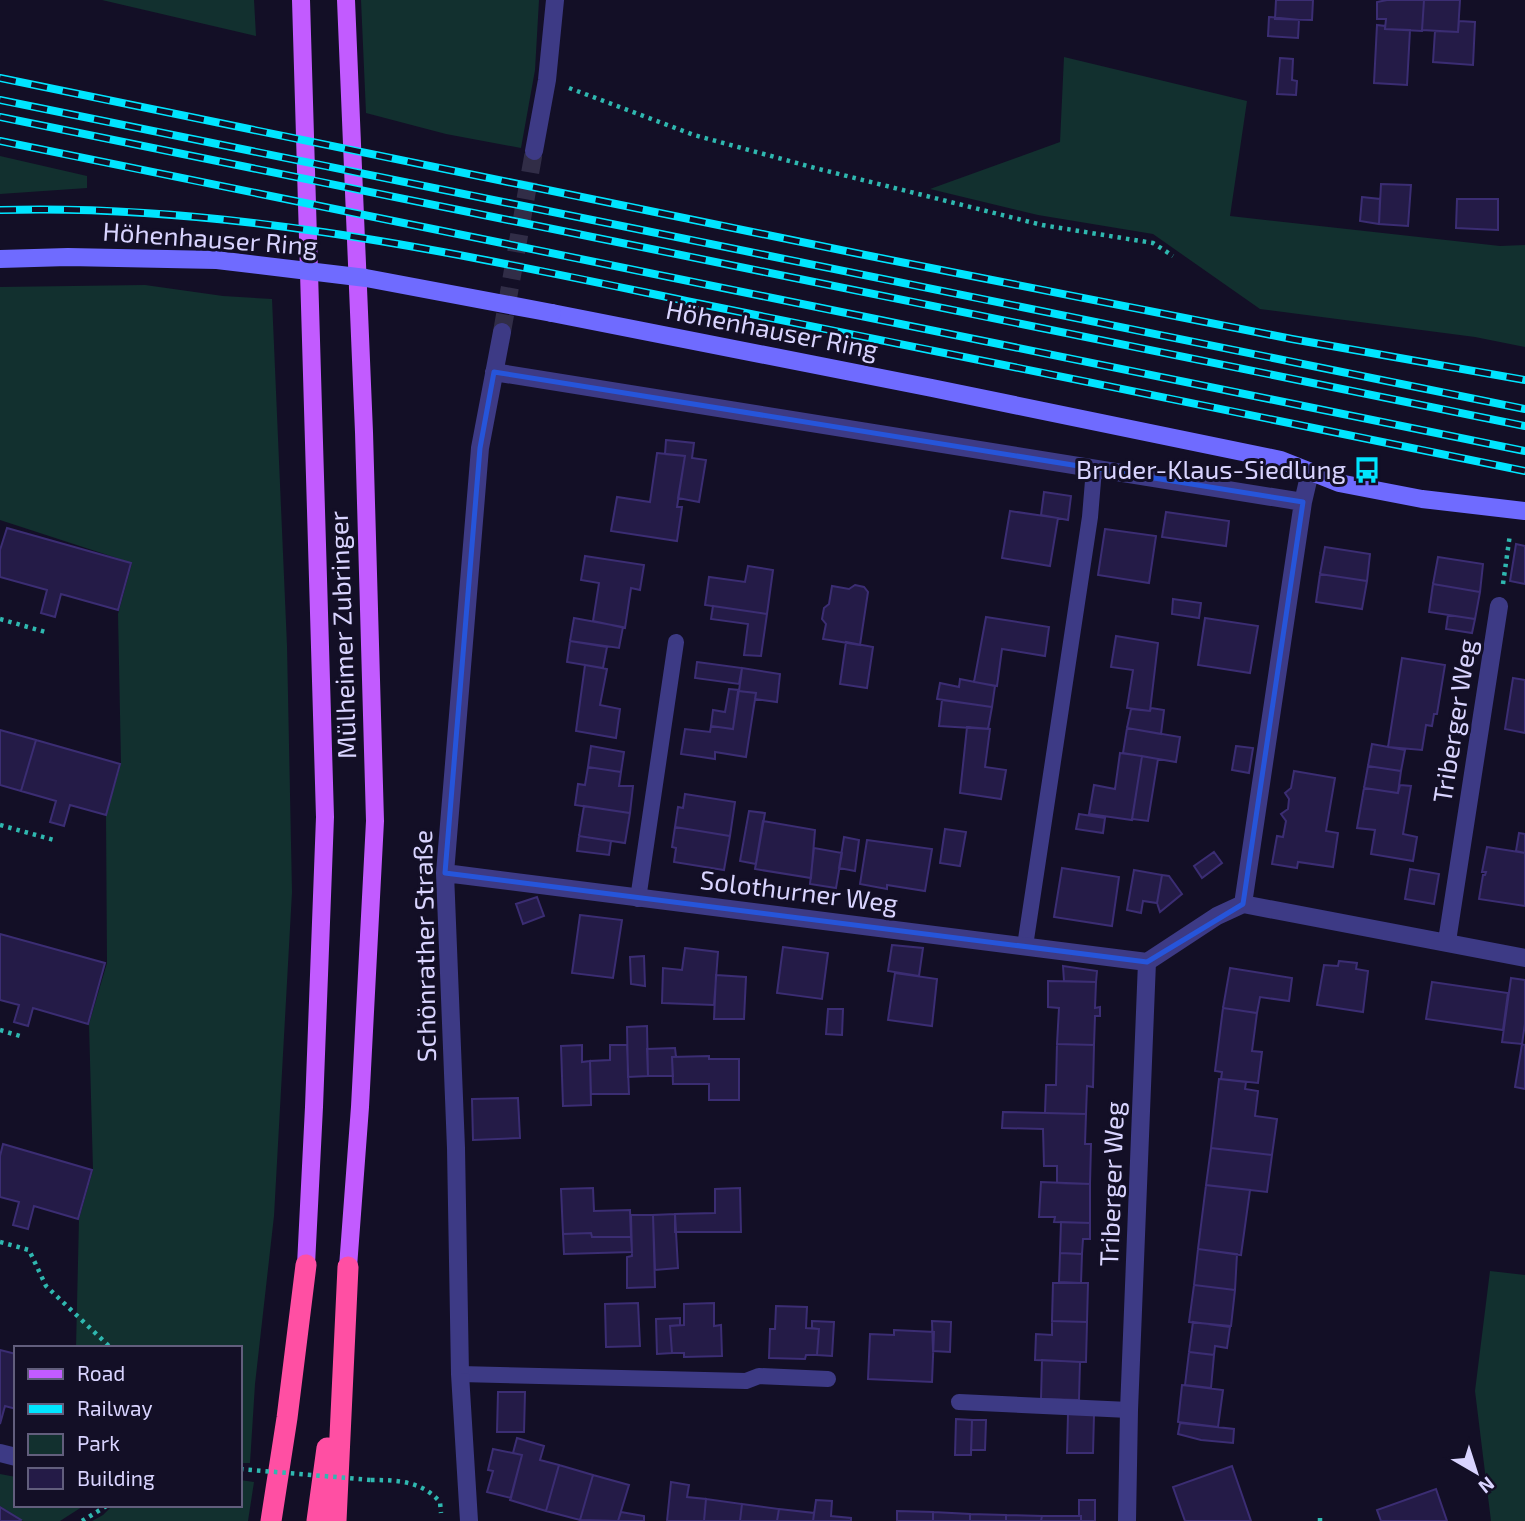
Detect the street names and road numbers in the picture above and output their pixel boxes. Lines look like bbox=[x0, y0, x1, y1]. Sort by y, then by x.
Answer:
street label: Höhenhauser Ring bbox=[102, 215, 319, 260]
street label: Höhenhauser Ring bbox=[664, 293, 881, 364]
street label: Mülheimer Zubringer bbox=[322, 510, 361, 760]
street label: Triberger Weg bbox=[1425, 637, 1482, 805]
street label: Schönrather Straße bbox=[406, 830, 441, 1062]
street label: Solothurner Weg bbox=[698, 863, 900, 918]
street label: Triberger Weg bbox=[1092, 1101, 1129, 1267]

